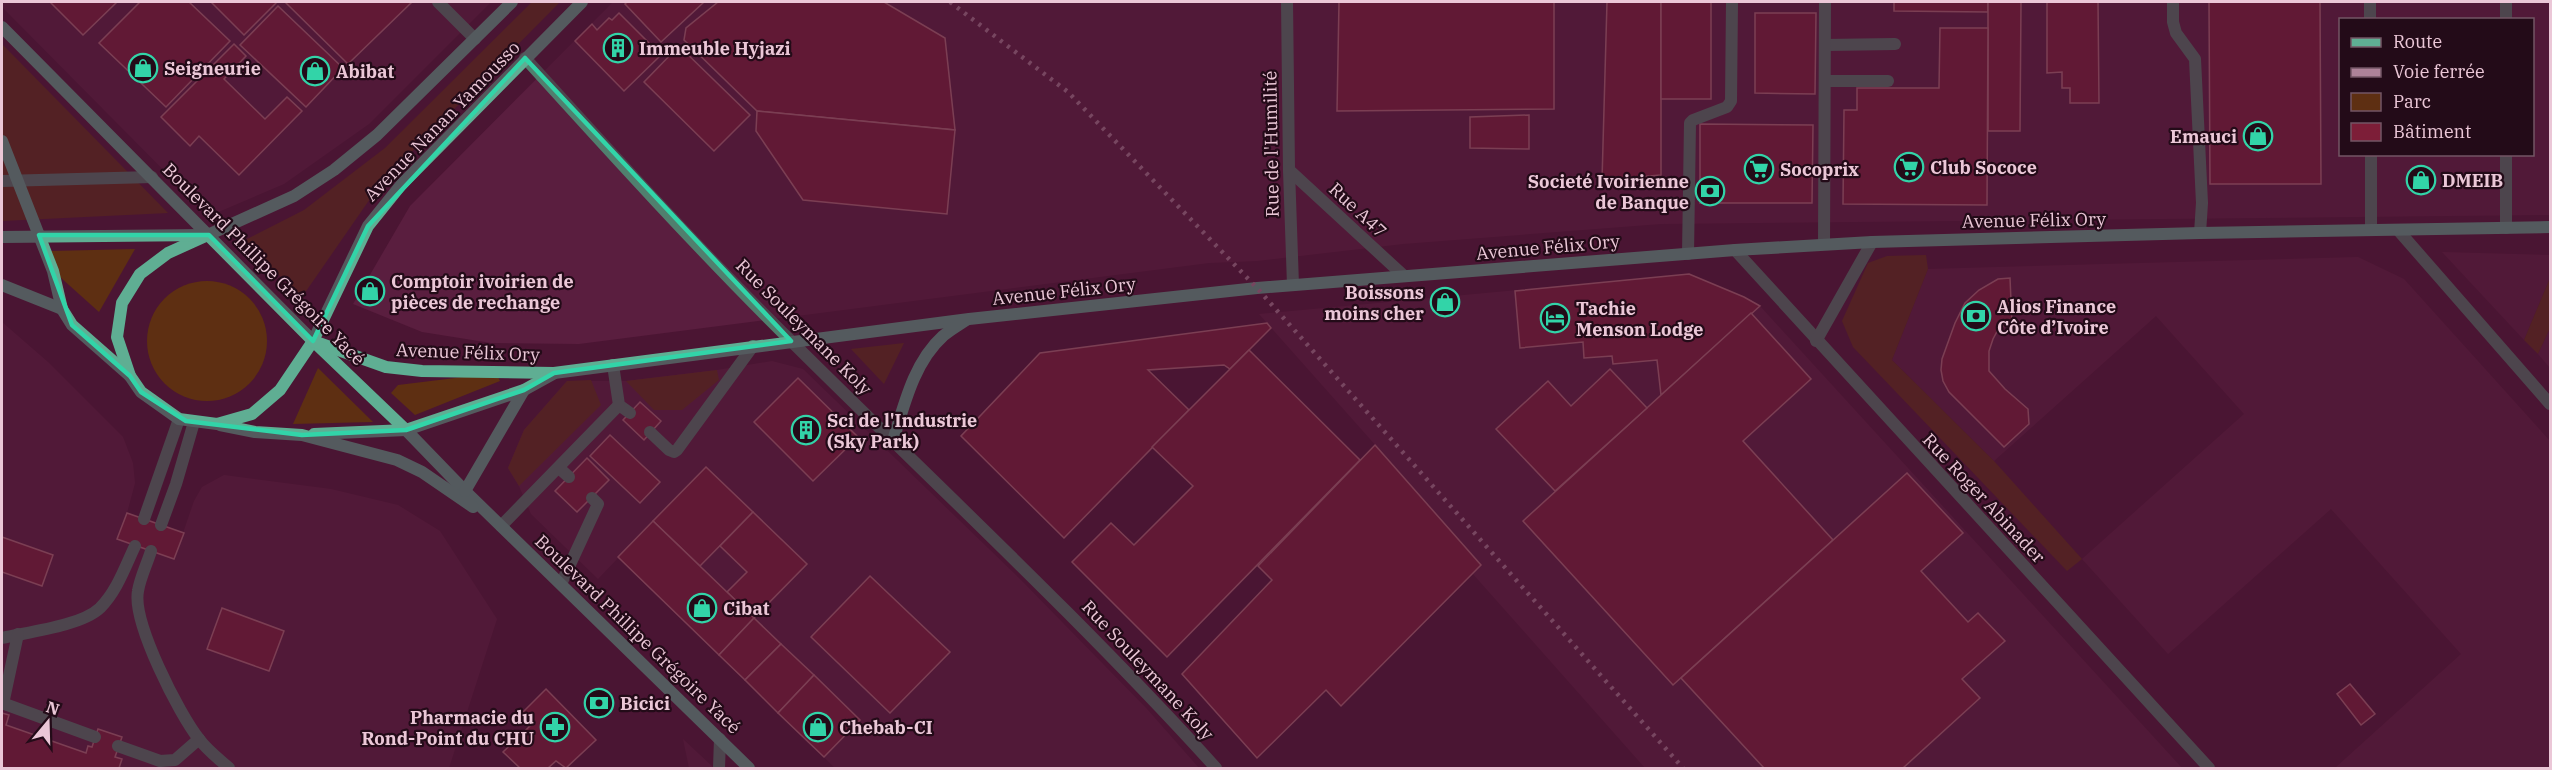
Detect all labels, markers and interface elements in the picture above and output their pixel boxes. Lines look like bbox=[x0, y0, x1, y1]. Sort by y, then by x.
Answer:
legend bbox=[2339, 18, 2534, 156]
text: Route bbox=[2393, 30, 2442, 53]
building icon: Immeuble Hyjazi bbox=[602, 32, 634, 64]
street label: Avenue Nanan Yamousso bbox=[359, 36, 525, 206]
place label: Immeuble Hyjazi bbox=[639, 37, 790, 60]
shop icon: Seigneurie bbox=[127, 52, 159, 84]
shop icon: Abibat bbox=[299, 55, 331, 87]
place label: Seigneurie bbox=[164, 57, 261, 80]
place label: Abibat bbox=[336, 60, 394, 83]
text: Voie ferrée bbox=[2393, 60, 2485, 83]
street label: Rue de l'Humilité bbox=[1258, 70, 1284, 218]
text: Parc bbox=[2393, 90, 2431, 113]
shop icon: Emauci bbox=[2242, 120, 2274, 152]
text: Bâtiment bbox=[2393, 120, 2471, 143]
place label: Emauci bbox=[2170, 125, 2237, 148]
supermarket icon: Club Sococe bbox=[1893, 151, 1925, 183]
supermarket icon: Socoprix bbox=[1743, 153, 1775, 185]
place label: Club Sococe bbox=[1930, 156, 2037, 179]
street label: Boulevard Phillipe Grégoire Yacé bbox=[158, 158, 370, 370]
place label: Socoprix bbox=[1780, 158, 1859, 181]
shop icon: DMEIB bbox=[2405, 164, 2437, 196]
place label: DMEIB bbox=[2442, 169, 2503, 192]
place label: Societé Ivoirienne de Banque bbox=[1528, 170, 1689, 214]
bank icon: Societé Ivoirienne de Banque bbox=[1694, 175, 1726, 207]
street label: Rue A47 bbox=[1324, 177, 1392, 243]
street label: Avenue Félix Ory bbox=[1962, 207, 2107, 233]
street label: Avenue Félix Ory bbox=[1475, 229, 1621, 265]
street label: Rue Souleymane Koly bbox=[731, 254, 877, 400]
place label: Comptoir ivoirien de pièces de rechange bbox=[391, 270, 574, 314]
street label: Avenue Félix Ory bbox=[991, 272, 1137, 310]
shop icon: Comptoir ivoirien de pièces de rechange bbox=[354, 275, 386, 307]
place label: Boissons moins cher bbox=[1324, 281, 1424, 325]
shop icon: Boissons moins cher bbox=[1429, 286, 1461, 318]
place label: Alios Finance Côte d’Ivoire bbox=[1997, 295, 2116, 339]
place label: Tachie Menson Lodge bbox=[1576, 297, 1703, 341]
bank icon: Alios Finance Côte d’Ivoire bbox=[1960, 300, 1992, 332]
hotel icon: Tachie Menson Lodge bbox=[1539, 302, 1571, 334]
street label: Avenue Félix Ory bbox=[396, 338, 541, 366]
place label: Sci de l'Industrie (Sky Park) bbox=[827, 409, 977, 453]
building icon: Sci de l'Industrie (Sky Park) bbox=[790, 414, 822, 446]
street label: Rue Roger Abinader bbox=[1918, 428, 2050, 568]
street label: Boulevard Phillipe Grégoire Yacé bbox=[530, 530, 746, 738]
shop icon: Cibat bbox=[686, 592, 718, 624]
street label: Rue Souleymane Koly bbox=[1077, 595, 1219, 745]
place label: Cibat bbox=[723, 597, 770, 620]
bank icon: Bicici bbox=[583, 687, 615, 719]
north arrow bbox=[18, 692, 78, 752]
place label: Bicici bbox=[620, 692, 670, 715]
text: N bbox=[44, 696, 62, 719]
place label: Pharmacie du Rond-Point du CHU bbox=[362, 706, 534, 750]
pharmacy icon: Pharmacie du Rond-Point du CHU bbox=[539, 711, 571, 743]
shop icon: Chebab-CI bbox=[802, 711, 834, 743]
place label: Chebab-CI bbox=[839, 716, 933, 739]

